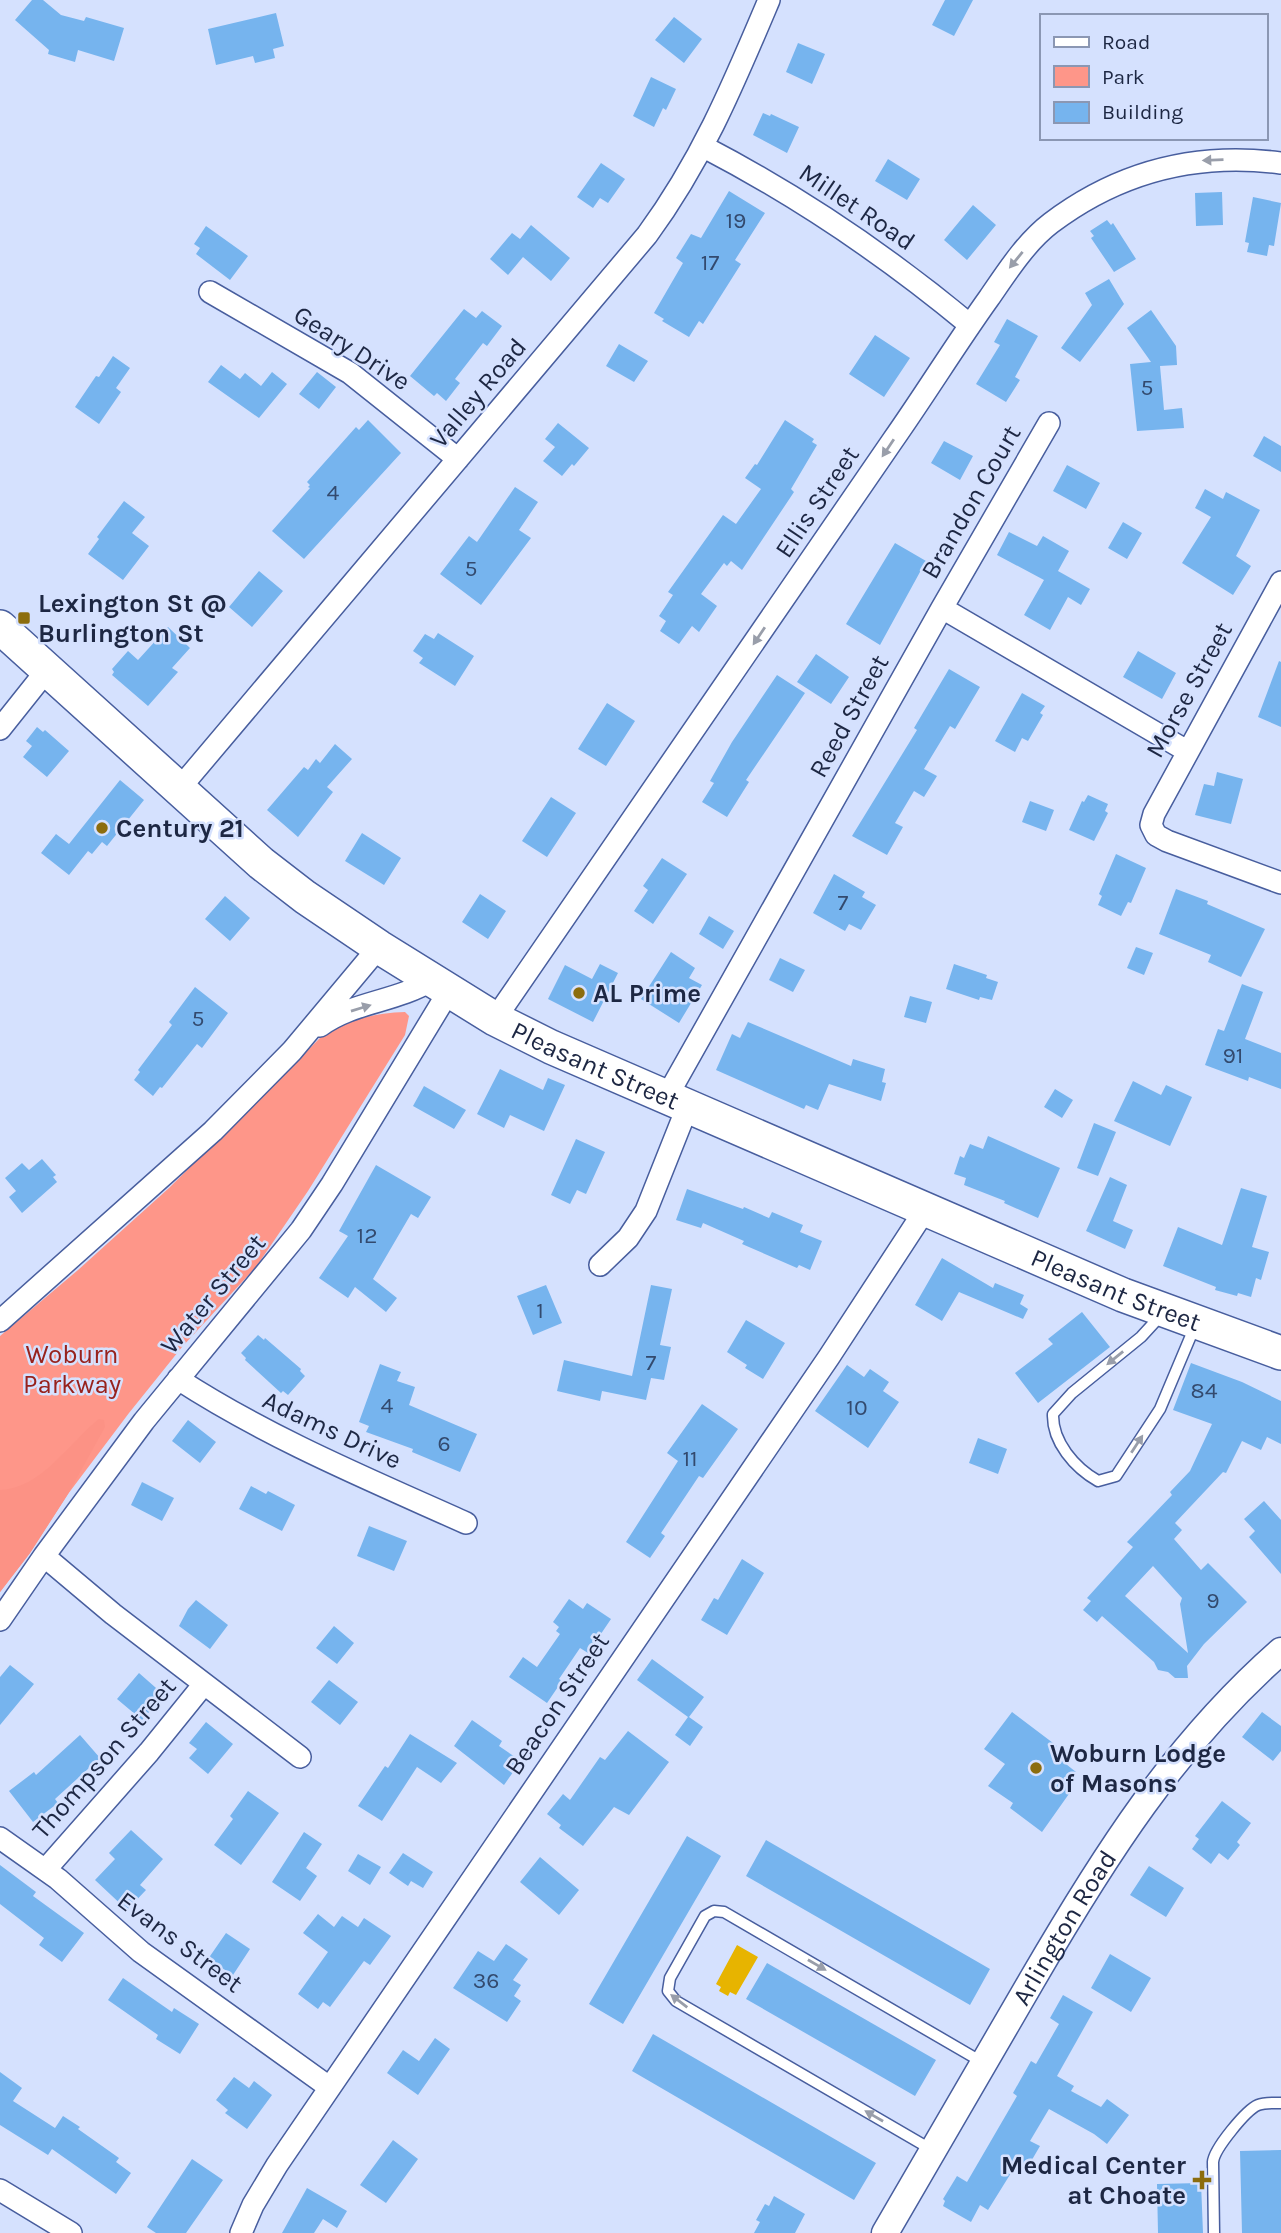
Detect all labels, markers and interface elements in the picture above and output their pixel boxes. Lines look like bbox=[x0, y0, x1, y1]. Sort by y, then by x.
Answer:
legend bbox=[1040, 14, 1267, 140]
text: Road bbox=[1102, 30, 1150, 54]
text: Park bbox=[1102, 65, 1145, 89]
text: Building bbox=[1102, 100, 1183, 124]
one-way arrow bbox=[1202, 154, 1224, 165]
street label: Millet Road bbox=[793, 157, 921, 257]
house number: 19 bbox=[726, 207, 746, 234]
house number: 17 bbox=[701, 249, 719, 276]
one-way arrow bbox=[1009, 251, 1024, 269]
street label: Geary Drive bbox=[288, 299, 416, 397]
street label: Valley Road bbox=[423, 332, 533, 454]
house number: 5 bbox=[1141, 374, 1153, 401]
street label: Brandon Court bbox=[915, 420, 1028, 584]
one-way arrow bbox=[881, 439, 895, 457]
street label: Ellis Street bbox=[768, 440, 866, 564]
house number: 4 bbox=[327, 479, 340, 506]
house number: 5 bbox=[465, 555, 477, 582]
place label: Lexington St @ Burlington St bbox=[38, 588, 227, 649]
marker: Lexington St @ Burlington St bbox=[16, 610, 32, 626]
street label: Morse Street bbox=[1139, 617, 1239, 763]
one-way arrow bbox=[752, 627, 766, 645]
street label: Reed Street bbox=[803, 649, 896, 783]
place label: Century 21 bbox=[116, 813, 244, 844]
marker: Century 21 bbox=[94, 820, 110, 836]
house number: 7 bbox=[838, 889, 849, 916]
place label: AL Prime bbox=[593, 978, 701, 1009]
marker: AL Prime bbox=[571, 985, 587, 1001]
one-way arrow bbox=[351, 1002, 372, 1012]
house number: 5 bbox=[192, 1005, 204, 1032]
street label: Pleasant Street bbox=[506, 1014, 684, 1116]
house number: 91 bbox=[1223, 1042, 1243, 1069]
house number: 12 bbox=[357, 1222, 377, 1249]
street label: Water Street bbox=[154, 1228, 272, 1360]
street label: Pleasant Street bbox=[1026, 1242, 1205, 1338]
house number: 1 bbox=[536, 1297, 544, 1324]
park label: Woburn Parkway bbox=[23, 1339, 121, 1400]
house number: 7 bbox=[646, 1349, 657, 1376]
one-way arrow bbox=[1107, 1350, 1124, 1365]
house number: 84 bbox=[1191, 1377, 1218, 1404]
street label: Adams Drive bbox=[258, 1384, 406, 1476]
house number: 4 bbox=[381, 1392, 394, 1419]
house number: 10 bbox=[846, 1394, 868, 1421]
house number: 6 bbox=[437, 1430, 451, 1457]
one-way arrow bbox=[1130, 1435, 1144, 1453]
house number: 11 bbox=[682, 1445, 698, 1472]
house number: 9 bbox=[1206, 1587, 1220, 1614]
street label: Beacon Street bbox=[498, 1627, 616, 1781]
street label: Thompson Street bbox=[26, 1671, 183, 1845]
place label: Woburn Lodge of Masons bbox=[1050, 1738, 1226, 1799]
marker: Woburn Lodge of Masons bbox=[1028, 1760, 1044, 1776]
street label: Arlington Road bbox=[1005, 1844, 1123, 2011]
street label: Evans Street bbox=[111, 1885, 249, 1999]
one-way arrow bbox=[807, 1959, 827, 1971]
house number: 36 bbox=[473, 1967, 499, 1994]
one-way arrow bbox=[669, 1994, 688, 2008]
one-way arrow bbox=[865, 2110, 884, 2123]
place label: Medical Center at Choate bbox=[1001, 2150, 1187, 2211]
marker: Medical Center at Choate bbox=[1192, 2170, 1212, 2190]

